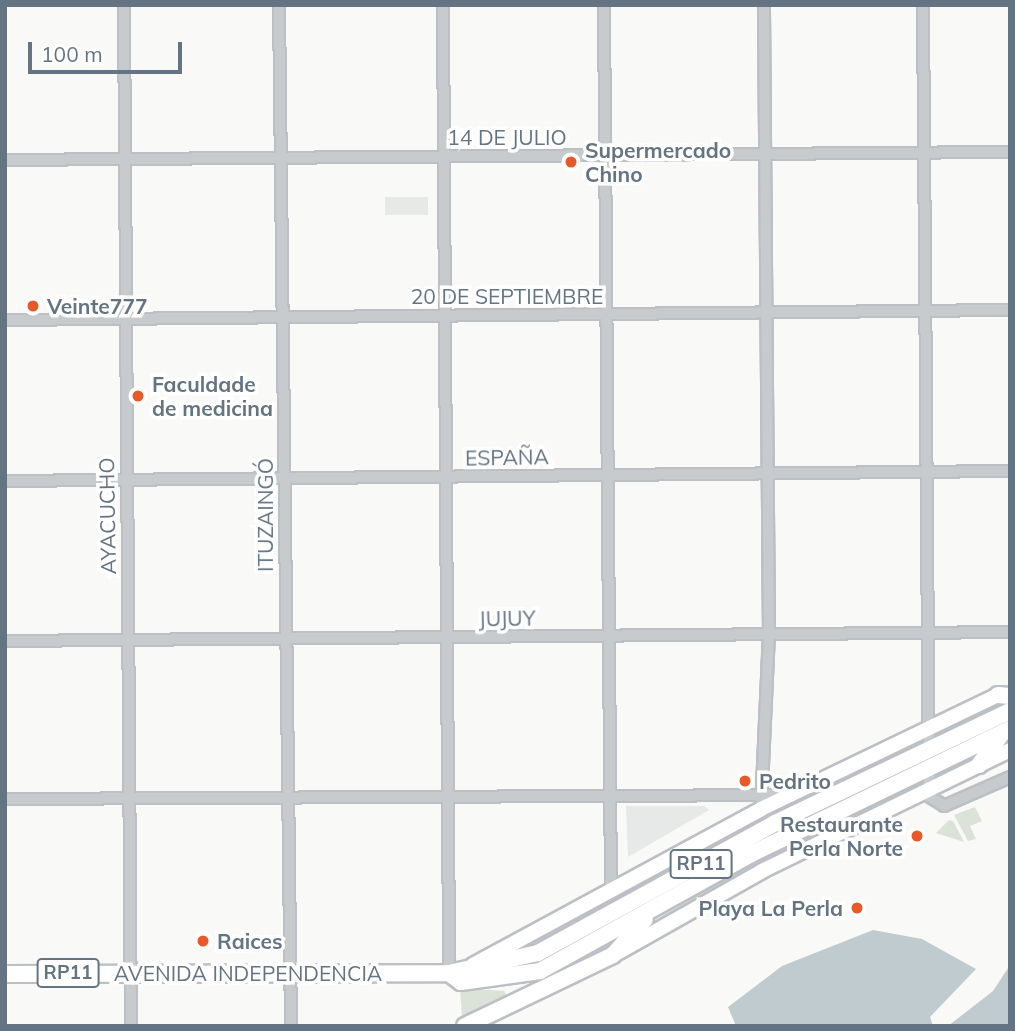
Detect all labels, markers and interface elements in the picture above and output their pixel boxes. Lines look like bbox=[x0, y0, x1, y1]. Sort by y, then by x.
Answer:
scale bar bbox=[32, 28, 186, 72]
text: 100 m bbox=[41, 41, 103, 67]
street label: 14 DE JULIO bbox=[447, 124, 567, 150]
place label: Supermercado Chino bbox=[585, 137, 731, 187]
marker: Supermercado Chino bbox=[563, 154, 579, 170]
street label: 20 DE SEPTIEMBRE bbox=[411, 283, 603, 309]
place label: Veinte777 bbox=[47, 293, 148, 319]
marker: Veinte777 bbox=[25, 298, 41, 314]
place label: Faculdade de medicina bbox=[152, 371, 273, 421]
marker: Faculdade de medicina bbox=[130, 388, 146, 404]
street label: ESPAÑA bbox=[465, 444, 549, 470]
street label: AYACUCHO bbox=[93, 457, 121, 575]
street label: ITUZAINGÓ bbox=[252, 458, 278, 572]
street label: JUJUY bbox=[478, 605, 536, 631]
place label: Pedrito bbox=[759, 768, 831, 794]
marker: Pedrito bbox=[737, 773, 753, 789]
place label: Restaurante Perla Norte bbox=[780, 811, 903, 861]
marker: Restaurante Perla Norte bbox=[909, 828, 925, 844]
road number: RP11 bbox=[670, 848, 732, 880]
place label: Playa La Perla bbox=[698, 895, 843, 921]
marker: Playa La Perla bbox=[849, 900, 865, 916]
place label: Raices bbox=[217, 928, 283, 954]
marker: Raices bbox=[195, 933, 211, 949]
road number: RP11 bbox=[36, 958, 100, 988]
street label: AVENIDA INDEPENDENCIA bbox=[114, 960, 382, 986]

